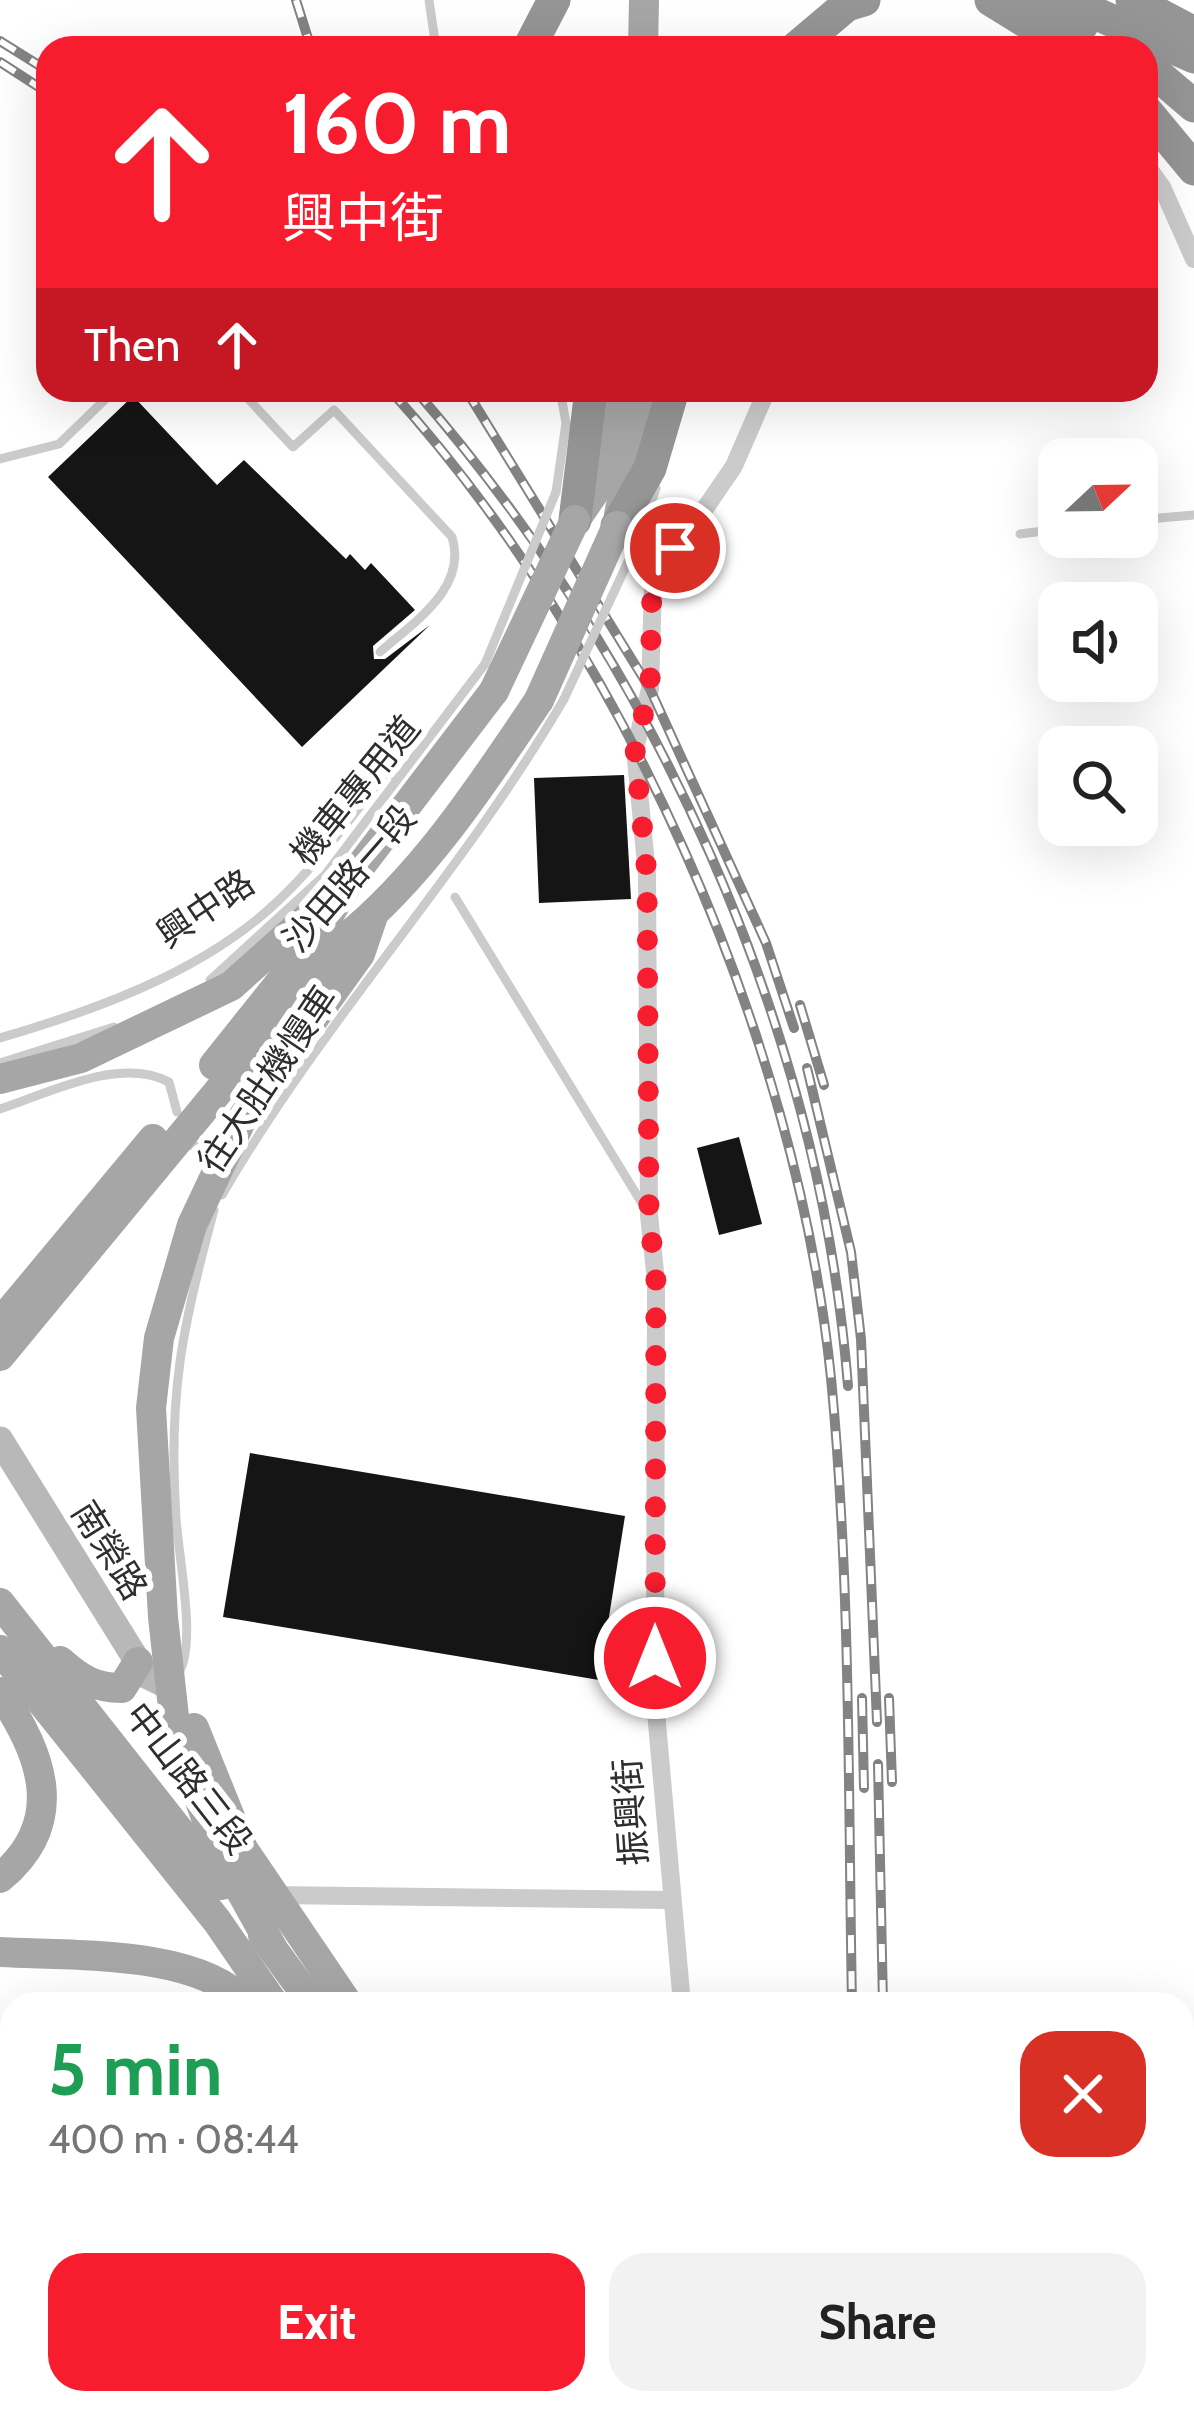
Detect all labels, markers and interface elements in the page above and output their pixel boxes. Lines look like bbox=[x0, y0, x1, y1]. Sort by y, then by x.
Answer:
text: 160 m bbox=[282, 72, 511, 174]
icon: ahead bbox=[84, 84, 240, 240]
text: 興中街 bbox=[282, 185, 444, 251]
icon: ahead bbox=[204, 312, 270, 378]
text: Then bbox=[84, 318, 180, 372]
north arrow bbox=[1038, 438, 1158, 558]
map controls bbox=[1038, 438, 1158, 846]
pin bbox=[624, 497, 726, 599]
icon: arrive bbox=[642, 515, 708, 581]
button: sound bbox=[1038, 582, 1158, 702]
street label: 機車專用道 bbox=[281, 706, 429, 874]
button: search bbox=[1038, 726, 1158, 846]
street label: 沙田路一段 bbox=[273, 796, 425, 960]
street label: 興中路 bbox=[148, 860, 262, 956]
street label: 往大肚機慢車 bbox=[188, 977, 346, 1181]
street label: 南榮路 bbox=[63, 1493, 157, 1607]
position arrow bbox=[592, 1595, 718, 1721]
street label: 中山路三段 bbox=[116, 1694, 262, 1862]
street label: 振興街 bbox=[604, 1757, 656, 1867]
text: 5 min bbox=[48, 2026, 222, 2113]
button: close bbox=[1020, 2031, 1146, 2157]
text: 400 m · 08:44 bbox=[48, 2115, 299, 2163]
button: Exit bbox=[48, 2253, 585, 2391]
button: Share bbox=[609, 2253, 1146, 2391]

